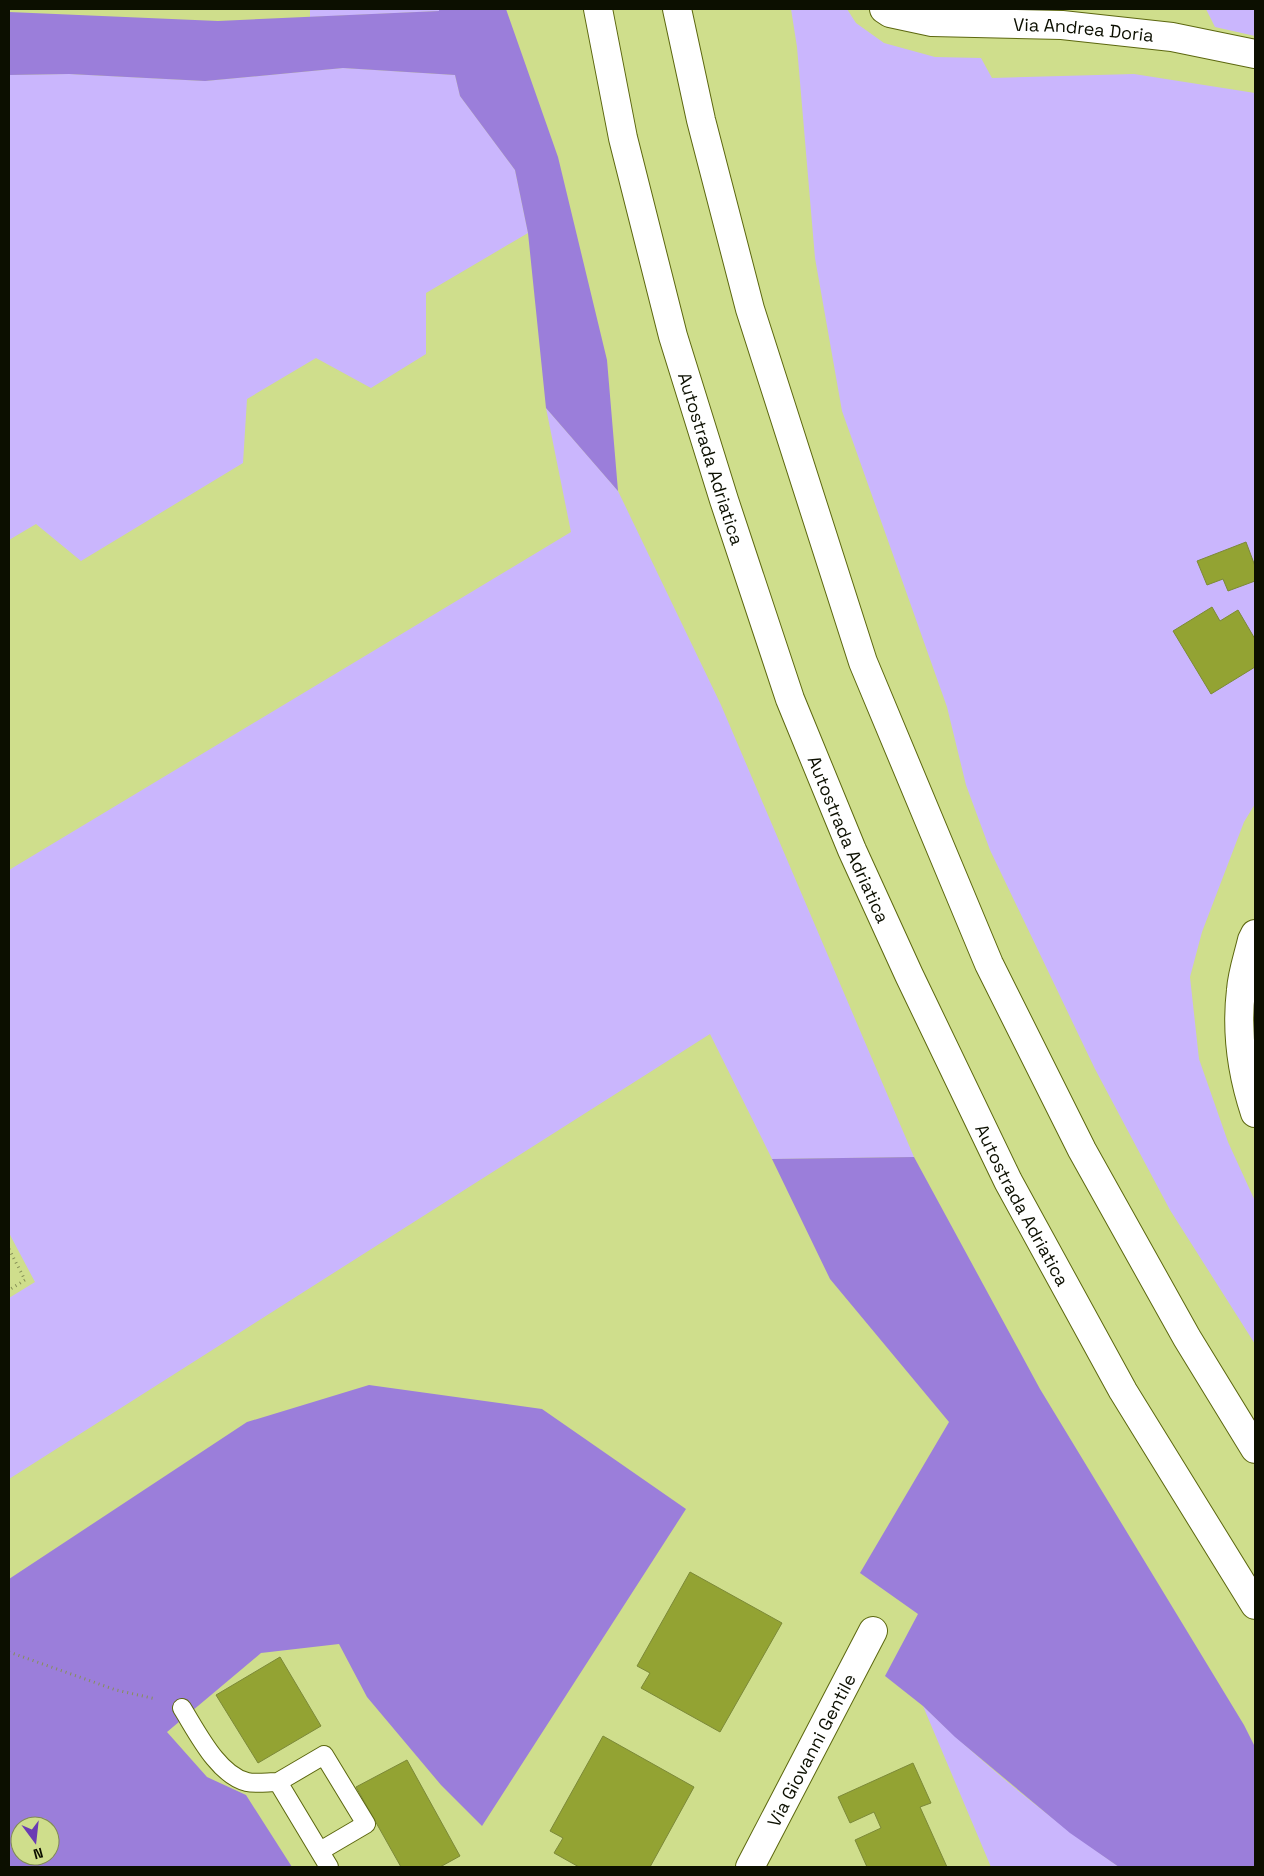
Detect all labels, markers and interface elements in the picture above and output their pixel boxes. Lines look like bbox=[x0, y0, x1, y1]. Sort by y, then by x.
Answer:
street label: Via Andrea Doria bbox=[1013, 12, 1155, 46]
street label: Autostrada Adriatica bbox=[673, 369, 750, 548]
street label: Autostrada Adriatica bbox=[803, 752, 895, 926]
street label: Autostrada Adriatica bbox=[971, 1120, 1075, 1290]
street label: Via Giovanni Gentile bbox=[762, 1669, 860, 1831]
north arrow bbox=[10, 1816, 60, 1866]
text: N bbox=[31, 1844, 45, 1863]

